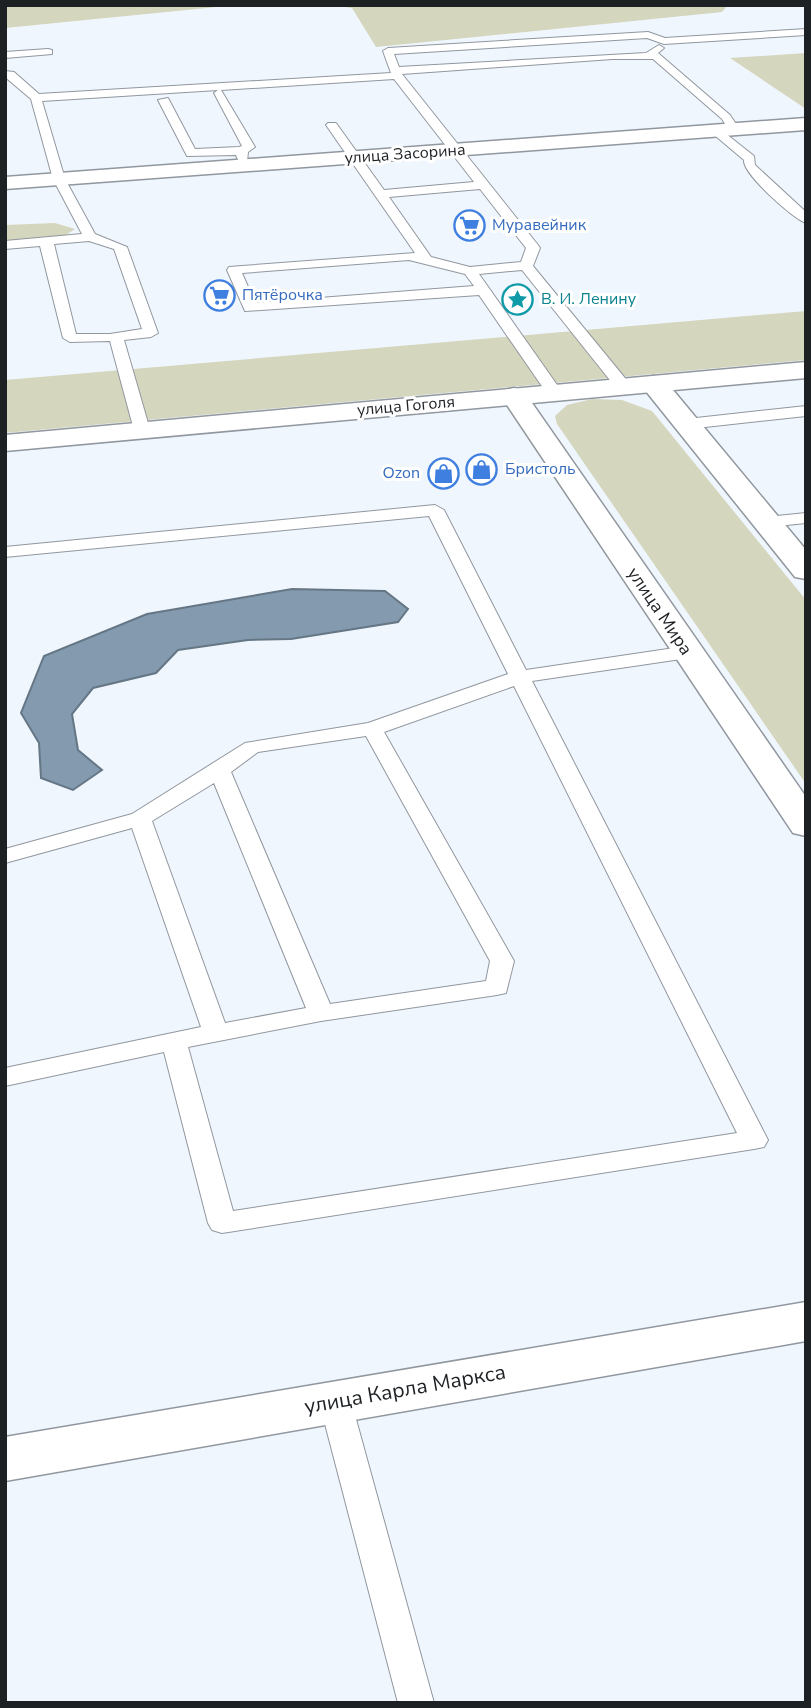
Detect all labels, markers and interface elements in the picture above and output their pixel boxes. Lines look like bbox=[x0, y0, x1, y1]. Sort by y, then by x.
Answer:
street label: улица Засорина bbox=[344, 139, 466, 169]
supermarket icon: Муравейник bbox=[452, 208, 486, 242]
place label: Муравейник bbox=[492, 214, 587, 236]
supermarket icon: Пятёрочка bbox=[202, 278, 236, 312]
place icon: В. И. Ленину bbox=[501, 282, 535, 316]
place label: Пятёрочка bbox=[242, 284, 323, 306]
place label: В. И. Ленину bbox=[541, 288, 637, 310]
street label: улица Гоголя bbox=[356, 391, 456, 421]
shop icon: Бристоль bbox=[465, 452, 499, 486]
shop icon: Ozon bbox=[426, 456, 460, 490]
place label: Бристоль bbox=[505, 458, 576, 480]
place label: Ozon bbox=[382, 462, 420, 484]
street label: улица Мира bbox=[622, 562, 698, 660]
street label: улица Карла Маркса bbox=[302, 1358, 508, 1420]

